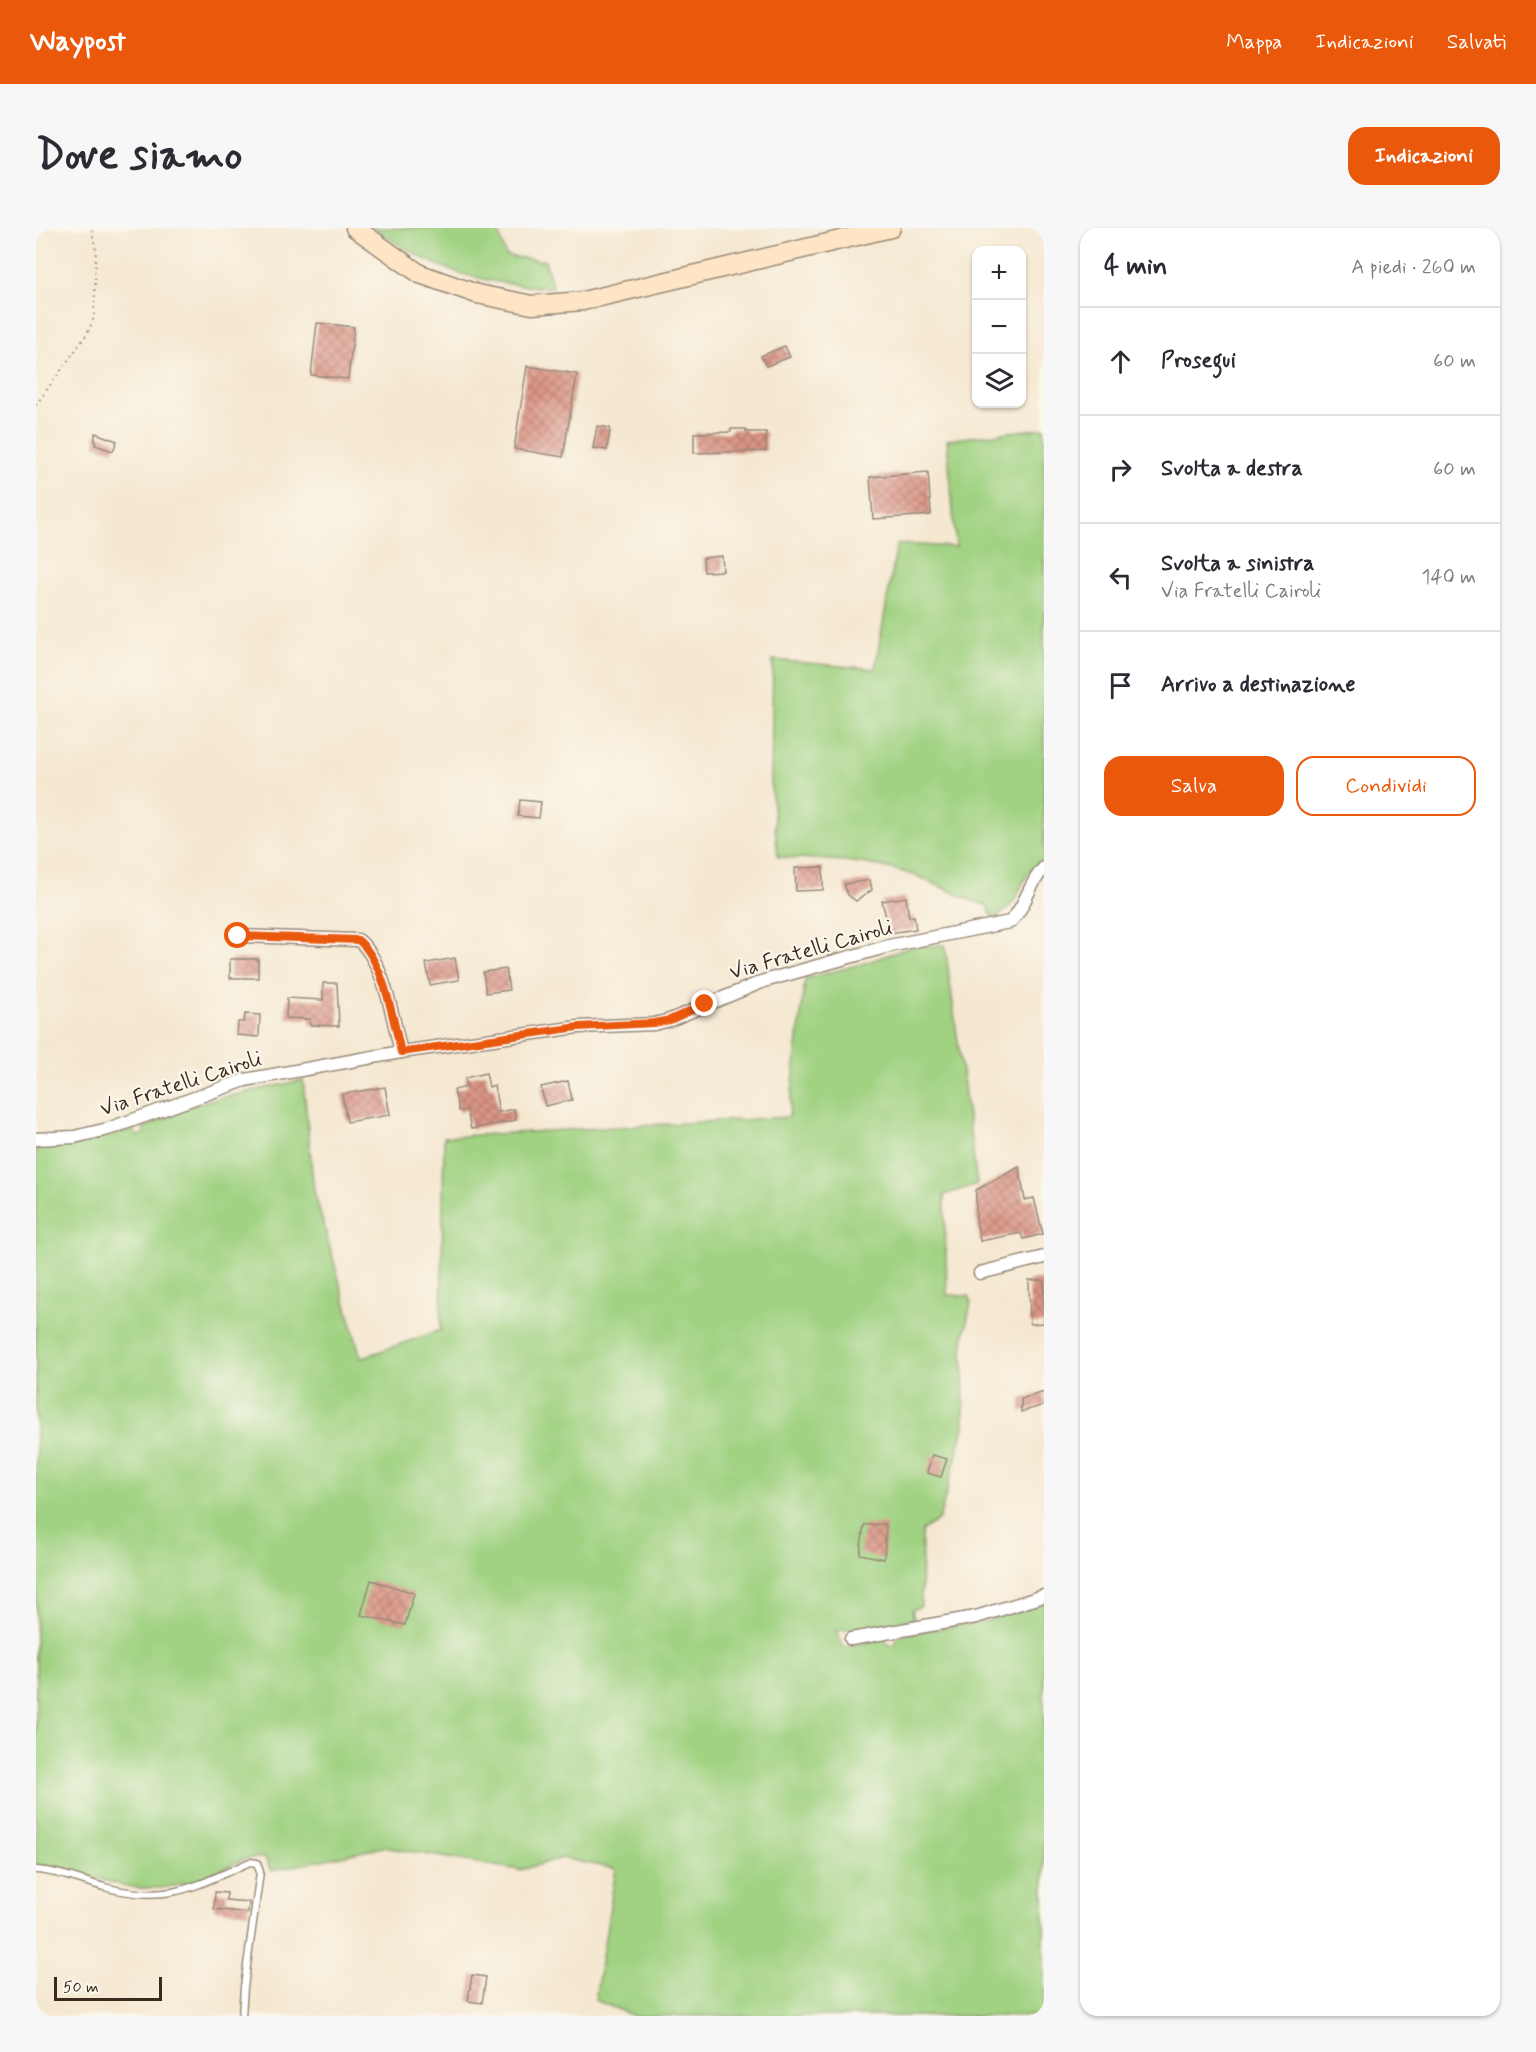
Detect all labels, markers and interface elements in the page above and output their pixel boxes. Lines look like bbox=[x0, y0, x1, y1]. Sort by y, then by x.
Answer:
text: Waypost bbox=[30, 24, 126, 61]
text: Mappa bbox=[1226, 28, 1282, 56]
text: Indicazioni bbox=[1315, 28, 1414, 56]
text: Salvati bbox=[1447, 28, 1506, 56]
button: Indicazioni bbox=[1348, 127, 1500, 185]
text: Dove siamo bbox=[36, 129, 242, 184]
map controls bbox=[972, 246, 1026, 408]
button: + bbox=[972, 246, 1026, 300]
text: 4 min bbox=[1104, 250, 1167, 284]
text: A piedi · 260 m bbox=[1351, 254, 1476, 281]
button: − bbox=[972, 300, 1026, 354]
icon: ahead bbox=[1104, 345, 1137, 378]
text: Prosegui bbox=[1161, 347, 1236, 375]
text: 60 m bbox=[1433, 348, 1476, 375]
button: layers bbox=[972, 354, 1026, 408]
icon: right bbox=[1104, 453, 1137, 486]
text: Svolta a destra bbox=[1161, 455, 1303, 483]
text: 60 m bbox=[1433, 456, 1476, 483]
text: Svolta a sinistra bbox=[1161, 550, 1315, 578]
icon: left bbox=[1104, 561, 1137, 594]
text: 140 m bbox=[1422, 564, 1476, 591]
text: Via Fratelli Cairoli bbox=[1161, 578, 1321, 605]
icon: arrive bbox=[1104, 669, 1137, 702]
text: Arrivo a destinazione bbox=[1161, 671, 1355, 699]
button: Salva bbox=[1104, 756, 1284, 816]
button: Condividi bbox=[1296, 756, 1476, 816]
street label: Via Fratelli Cairoli bbox=[726, 913, 896, 987]
route start bbox=[224, 922, 250, 948]
route end bbox=[691, 990, 717, 1016]
street label: Via Fratelli Cairoli bbox=[97, 1045, 265, 1123]
scale bar bbox=[54, 1974, 162, 2002]
text: 50 m bbox=[63, 1977, 99, 1998]

